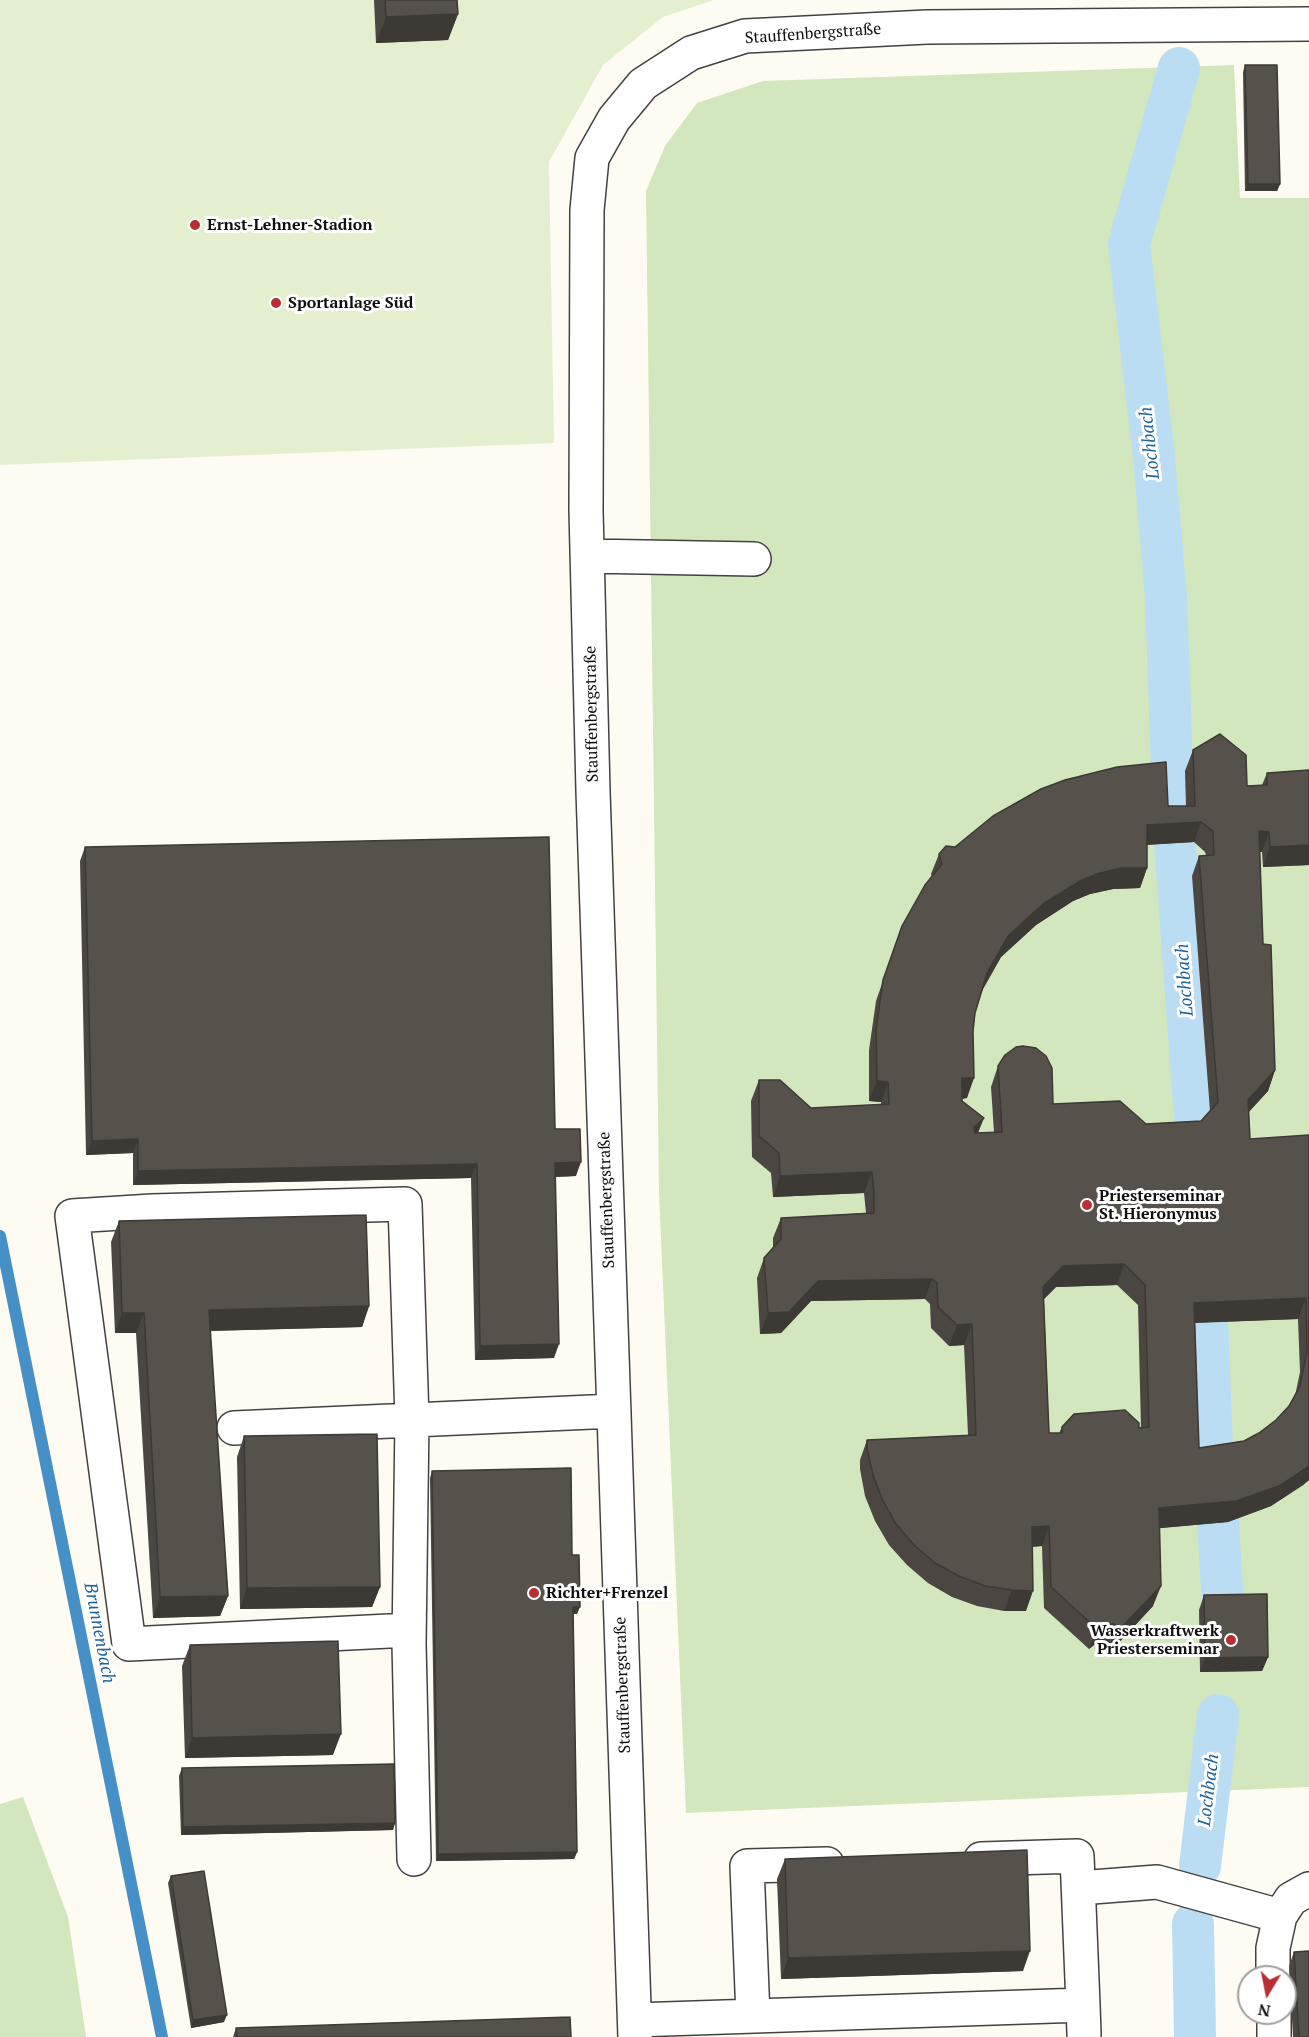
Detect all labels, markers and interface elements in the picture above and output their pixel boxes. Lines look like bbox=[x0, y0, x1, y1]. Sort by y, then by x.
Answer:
street label: Stauffenbergstraße bbox=[744, 20, 882, 48]
place label: Ernst-Lehner-Stadion bbox=[207, 215, 373, 235]
marker: Ernst-Lehner-Stadion bbox=[188, 218, 202, 232]
place label: Sportanlage Süd bbox=[288, 293, 413, 313]
marker: Sportanlage Süd bbox=[269, 296, 283, 310]
water label: Lochbach bbox=[1135, 406, 1165, 480]
street label: Stauffenbergstraße bbox=[581, 646, 603, 782]
water label: Lochbach bbox=[1172, 943, 1198, 1017]
street label: Stauffenbergstraße bbox=[595, 1131, 619, 1269]
place label: Priesterseminar St. Hieronymus bbox=[1099, 1186, 1221, 1224]
marker: Priesterseminar St. Hieronymus bbox=[1080, 1198, 1094, 1212]
water label: Brunnenbach bbox=[79, 1581, 119, 1685]
place label: Richter+Frenzel bbox=[546, 1583, 668, 1603]
marker: Richter+Frenzel bbox=[527, 1586, 541, 1600]
street label: Stauffenbergstraße bbox=[611, 1616, 635, 1754]
place label: Wasserkraftwerk Priesterseminar bbox=[1090, 1621, 1219, 1659]
marker: Wasserkraftwerk Priesterseminar bbox=[1224, 1633, 1238, 1647]
water label: Lochbach bbox=[1194, 1753, 1224, 1827]
north arrow bbox=[1237, 1965, 1297, 2025]
text: N bbox=[1256, 1999, 1272, 2023]

